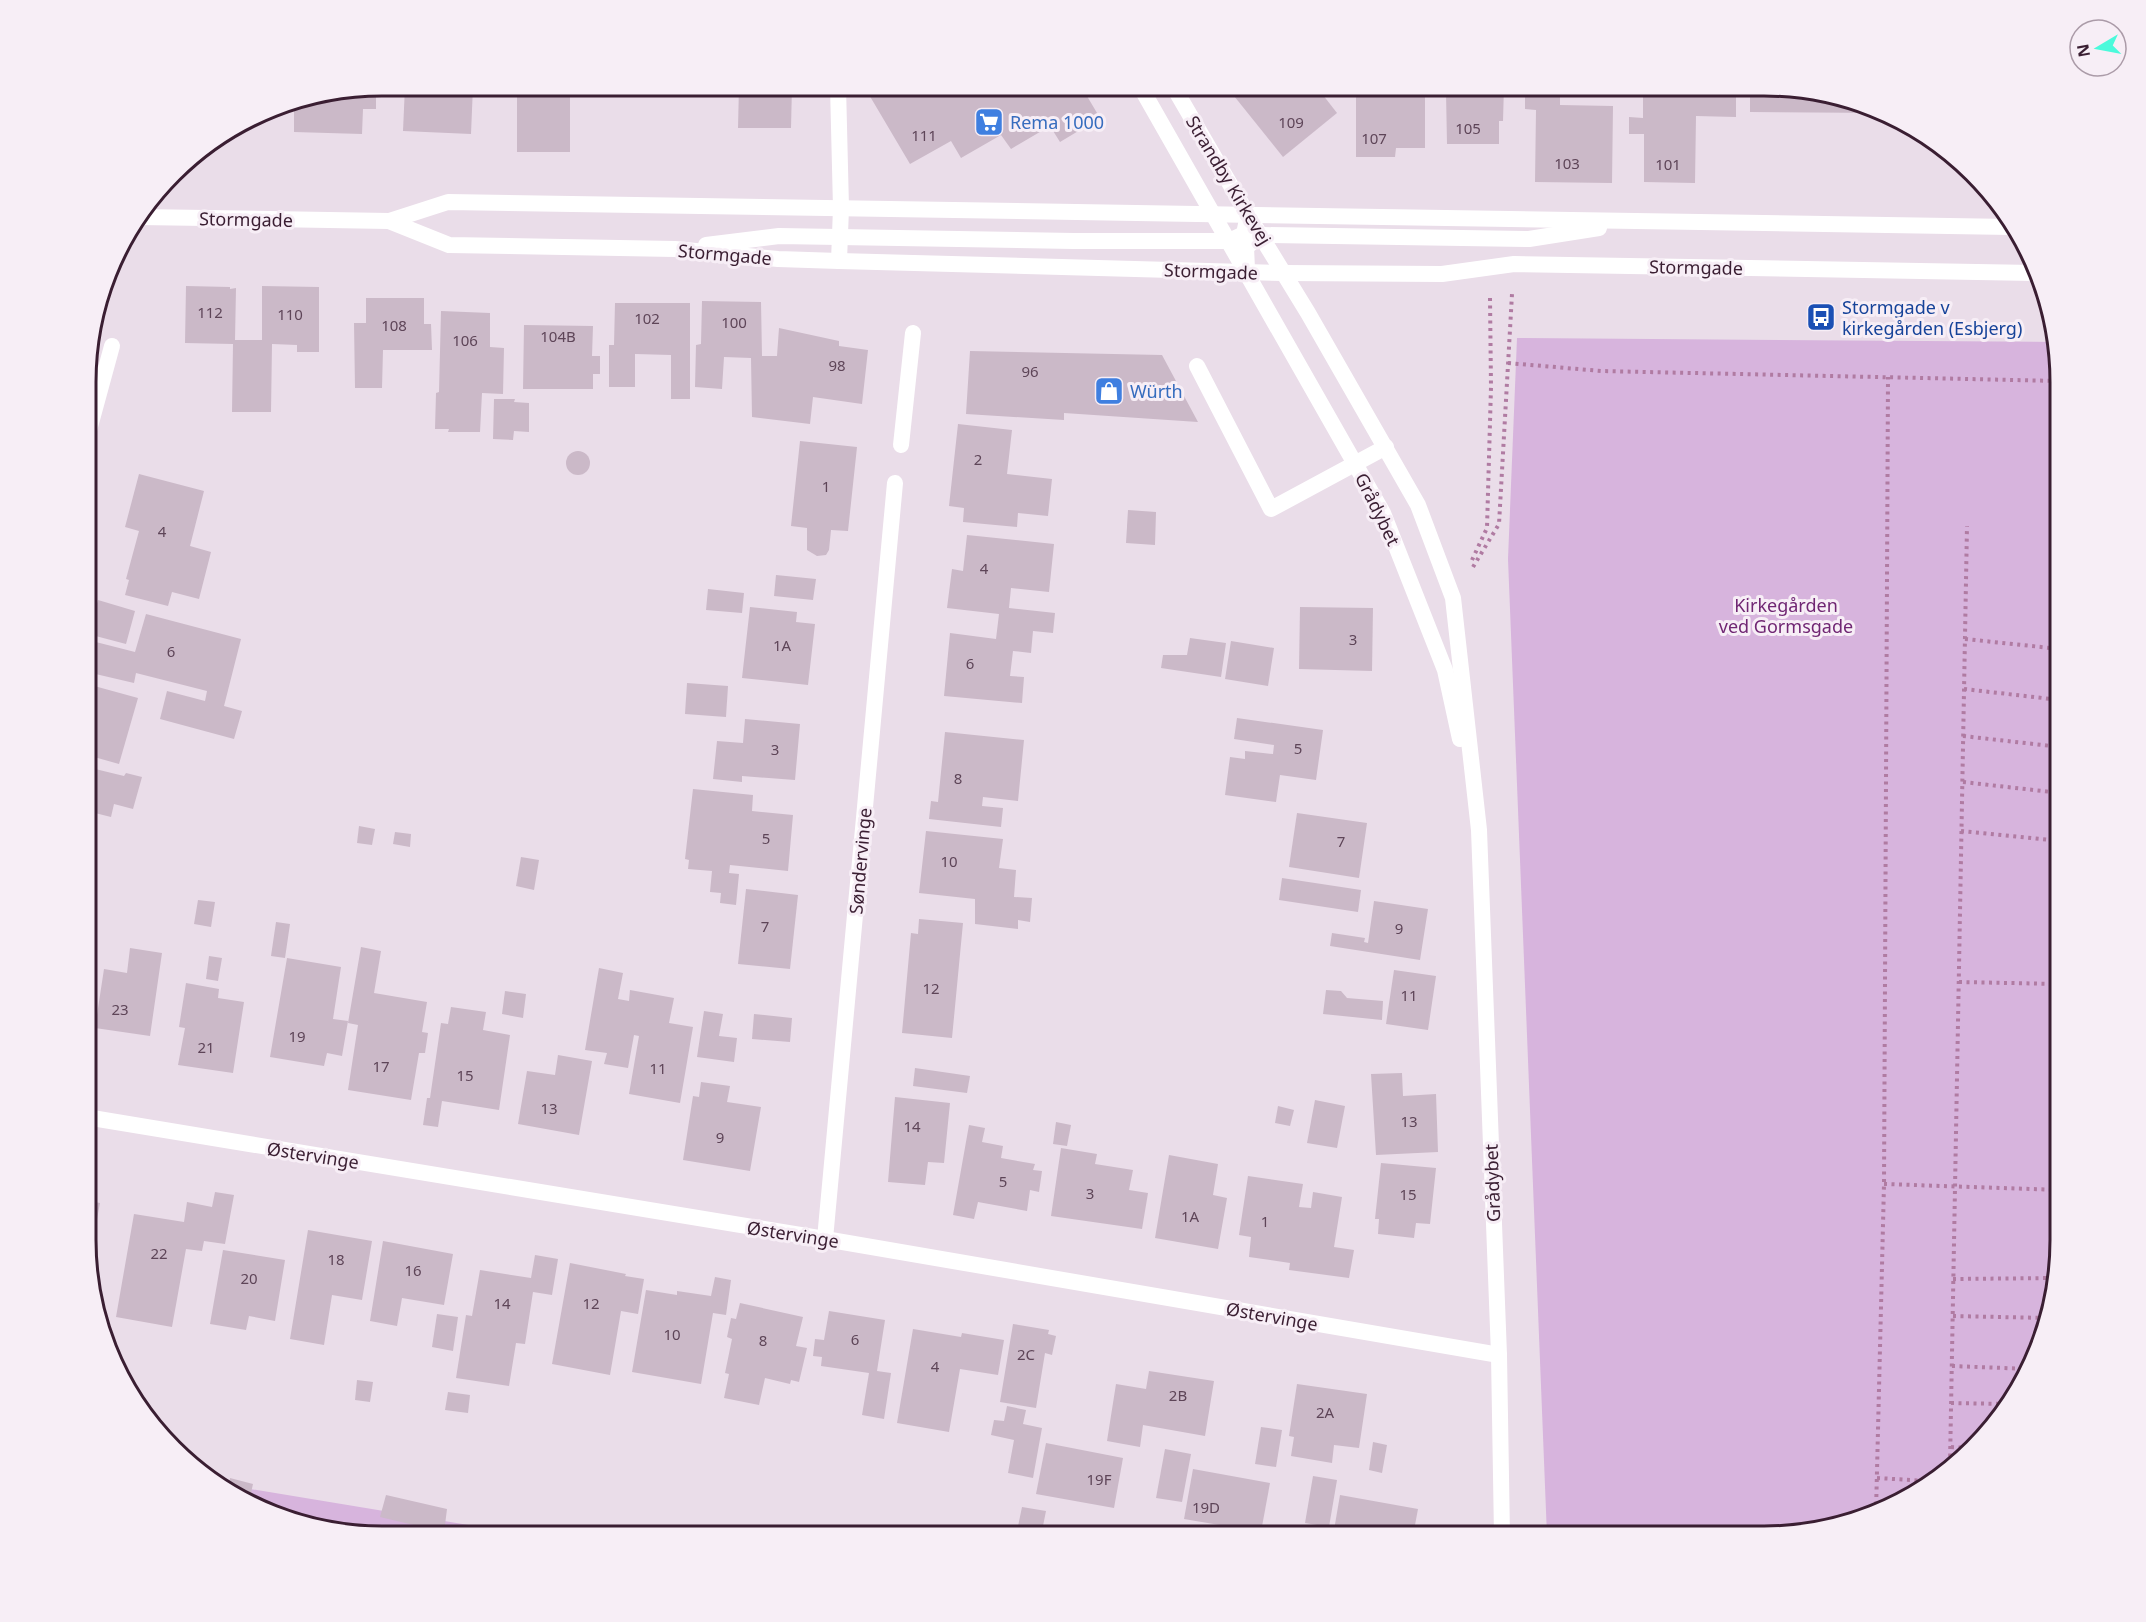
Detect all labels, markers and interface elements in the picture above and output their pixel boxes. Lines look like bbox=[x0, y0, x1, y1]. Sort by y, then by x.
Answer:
north arrow bbox=[2068, 18, 2128, 78]
text: N bbox=[2071, 42, 2095, 59]
supermarket icon: Rema 1000 bbox=[973, 106, 1005, 138]
place label: Rema 1000 bbox=[1010, 110, 1104, 134]
street label: Strandby Kirkevej bbox=[1181, 111, 1277, 249]
house number: 109 bbox=[1278, 112, 1304, 132]
house number: 105 bbox=[1455, 118, 1481, 138]
house number: 111 bbox=[911, 125, 937, 145]
house number: 107 bbox=[1361, 128, 1387, 148]
house number: 103 bbox=[1554, 153, 1580, 173]
house number: 101 bbox=[1655, 154, 1681, 174]
street label: Stormgade bbox=[199, 206, 293, 232]
street label: Stormgade bbox=[677, 238, 773, 270]
street label: Stormgade bbox=[1649, 254, 1743, 280]
street label: Stormgade bbox=[1164, 257, 1258, 285]
place label: Stormgade v kirkegården (Esbjerg) bbox=[1842, 295, 2022, 340]
bus stop icon: Stormgade v kirkegården (Esbjerg) bbox=[1805, 301, 1837, 333]
house number: 112 bbox=[197, 302, 223, 322]
house number: 110 bbox=[277, 304, 303, 324]
house number: 102 bbox=[634, 308, 660, 328]
house number: 100 bbox=[721, 312, 747, 332]
house number: 108 bbox=[381, 315, 407, 335]
house number: 104B bbox=[540, 326, 576, 346]
house number: 106 bbox=[452, 330, 478, 350]
house number: 98 bbox=[828, 355, 846, 375]
house number: 96 bbox=[1021, 361, 1039, 381]
shop icon: Würth bbox=[1093, 375, 1125, 407]
place label: Würth bbox=[1130, 379, 1183, 403]
house number: 2 bbox=[974, 449, 982, 469]
street label: Grådybet bbox=[1350, 469, 1406, 550]
house number: 1 bbox=[822, 476, 830, 496]
house number: 4 bbox=[158, 521, 167, 541]
house number: 4 bbox=[980, 558, 989, 578]
park label: Kirkegården ved Gormsgade bbox=[1719, 593, 1853, 638]
house number: 3 bbox=[1349, 629, 1357, 649]
house number: 1A bbox=[773, 635, 791, 655]
house number: 6 bbox=[167, 641, 175, 661]
house number: 6 bbox=[966, 653, 974, 673]
house number: 5 bbox=[1294, 738, 1302, 758]
house number: 3 bbox=[771, 739, 779, 759]
house number: 8 bbox=[954, 768, 962, 788]
street label: Søndervinge bbox=[843, 807, 877, 915]
house number: 5 bbox=[762, 828, 770, 848]
house number: 7 bbox=[1337, 831, 1345, 851]
house number: 10 bbox=[940, 851, 958, 871]
house number: 7 bbox=[761, 916, 769, 936]
house number: 9 bbox=[1395, 918, 1403, 938]
house number: 12 bbox=[922, 978, 940, 998]
house number: 11 bbox=[1400, 985, 1418, 1005]
house number: 23 bbox=[111, 999, 129, 1019]
house number: 19 bbox=[288, 1026, 306, 1046]
house number: 21 bbox=[197, 1037, 215, 1057]
house number: 17 bbox=[372, 1056, 390, 1076]
house number: 11 bbox=[649, 1058, 667, 1078]
house number: 15 bbox=[456, 1065, 474, 1085]
house number: 13 bbox=[540, 1098, 558, 1118]
house number: 13 bbox=[1400, 1111, 1418, 1131]
house number: 14 bbox=[903, 1116, 921, 1136]
house number: 9 bbox=[716, 1127, 724, 1147]
street label: Østervinge bbox=[265, 1136, 361, 1174]
street label: Grådybet bbox=[1479, 1143, 1505, 1223]
house number: 5 bbox=[999, 1171, 1007, 1191]
house number: 3 bbox=[1086, 1183, 1094, 1203]
house number: 15 bbox=[1399, 1184, 1417, 1204]
house number: 1A bbox=[1181, 1206, 1199, 1226]
house number: 1 bbox=[1261, 1211, 1269, 1231]
street label: Østervinge bbox=[745, 1215, 841, 1253]
house number: 22 bbox=[150, 1243, 168, 1263]
house number: 18 bbox=[327, 1249, 345, 1269]
house number: 16 bbox=[404, 1260, 422, 1280]
house number: 20 bbox=[240, 1268, 258, 1288]
house number: 14 bbox=[493, 1293, 511, 1313]
house number: 12 bbox=[582, 1293, 600, 1313]
street label: Østervinge bbox=[1224, 1296, 1320, 1336]
house number: 10 bbox=[663, 1324, 681, 1344]
house number: 6 bbox=[851, 1329, 859, 1349]
house number: 8 bbox=[759, 1330, 767, 1350]
house number: 2C bbox=[1017, 1344, 1036, 1364]
house number: 4 bbox=[931, 1356, 940, 1376]
house number: 2B bbox=[1169, 1385, 1187, 1405]
house number: 2A bbox=[1316, 1402, 1334, 1422]
house number: 19F bbox=[1087, 1469, 1112, 1489]
house number: 19D bbox=[1192, 1497, 1220, 1517]

